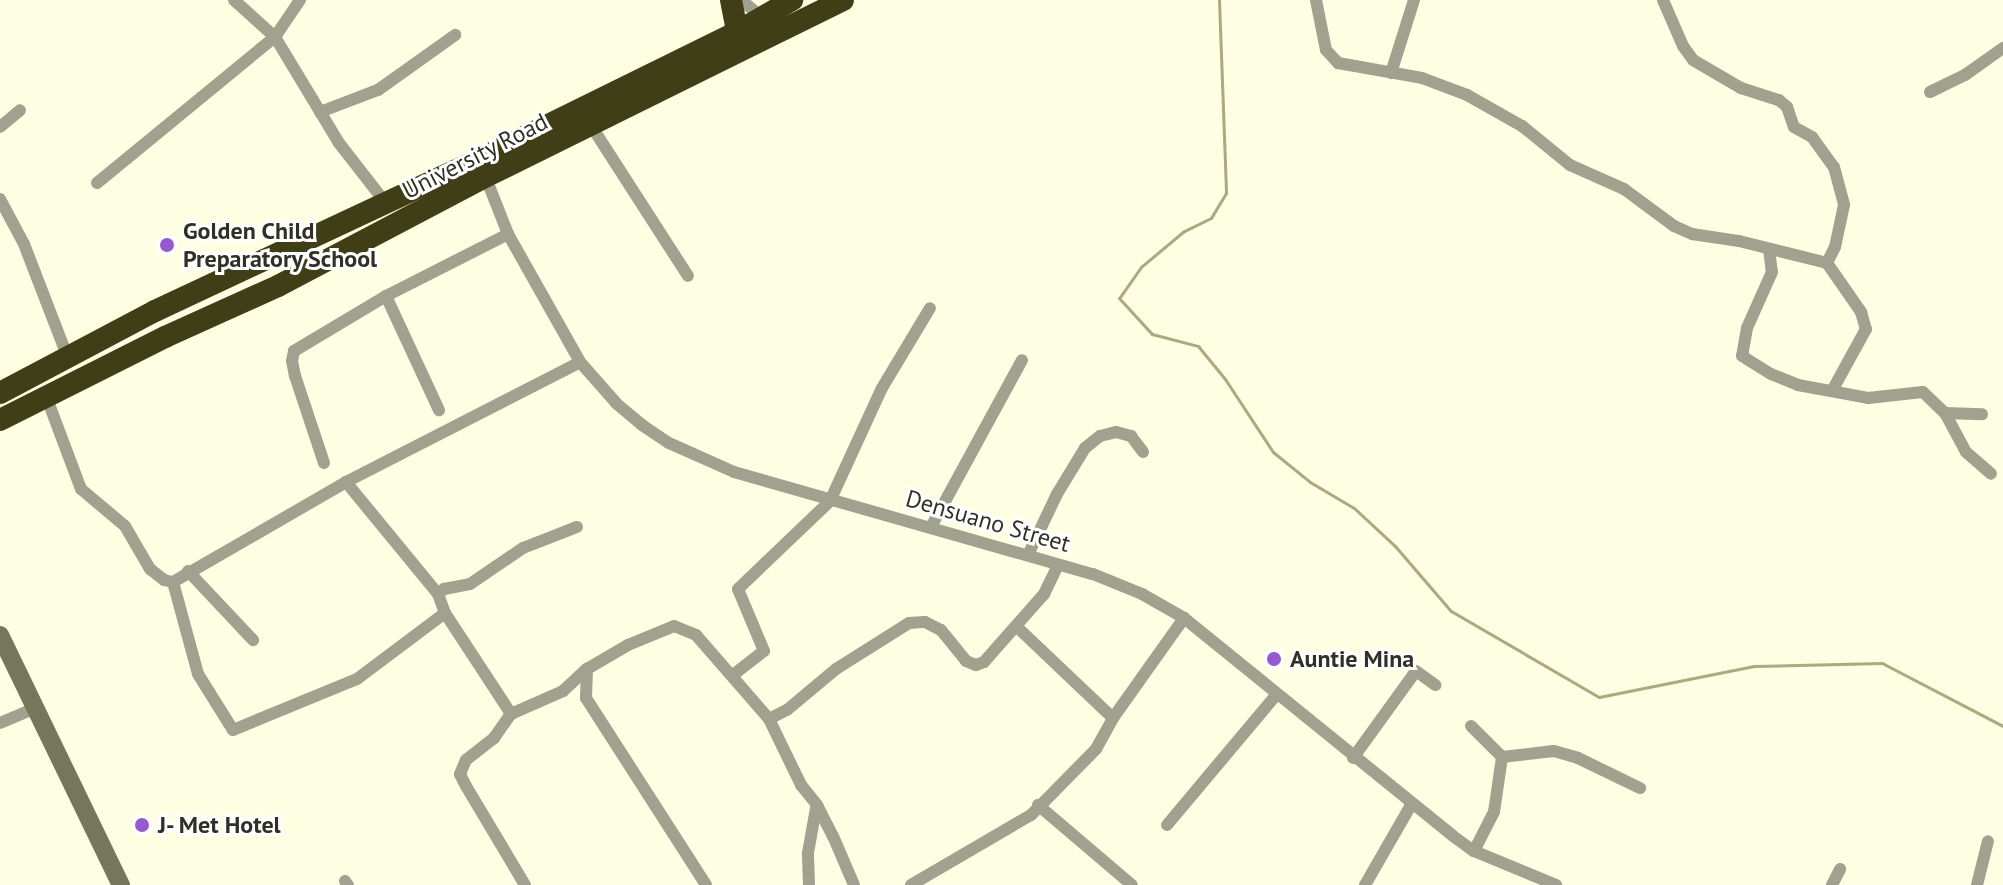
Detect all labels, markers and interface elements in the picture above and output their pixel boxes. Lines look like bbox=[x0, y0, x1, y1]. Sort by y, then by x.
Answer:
street label: University Road bbox=[397, 107, 553, 205]
place label: Golden Child Preparatory School bbox=[183, 217, 378, 273]
marker: Golden Child Preparatory School bbox=[158, 236, 176, 254]
street label: Densuano Street bbox=[902, 484, 1074, 558]
place label: Auntie Mina bbox=[1290, 645, 1414, 673]
marker: Auntie Mina bbox=[1265, 650, 1283, 668]
place label: J- Met Hotel bbox=[158, 811, 283, 839]
marker: J- Met Hotel bbox=[133, 816, 151, 834]

